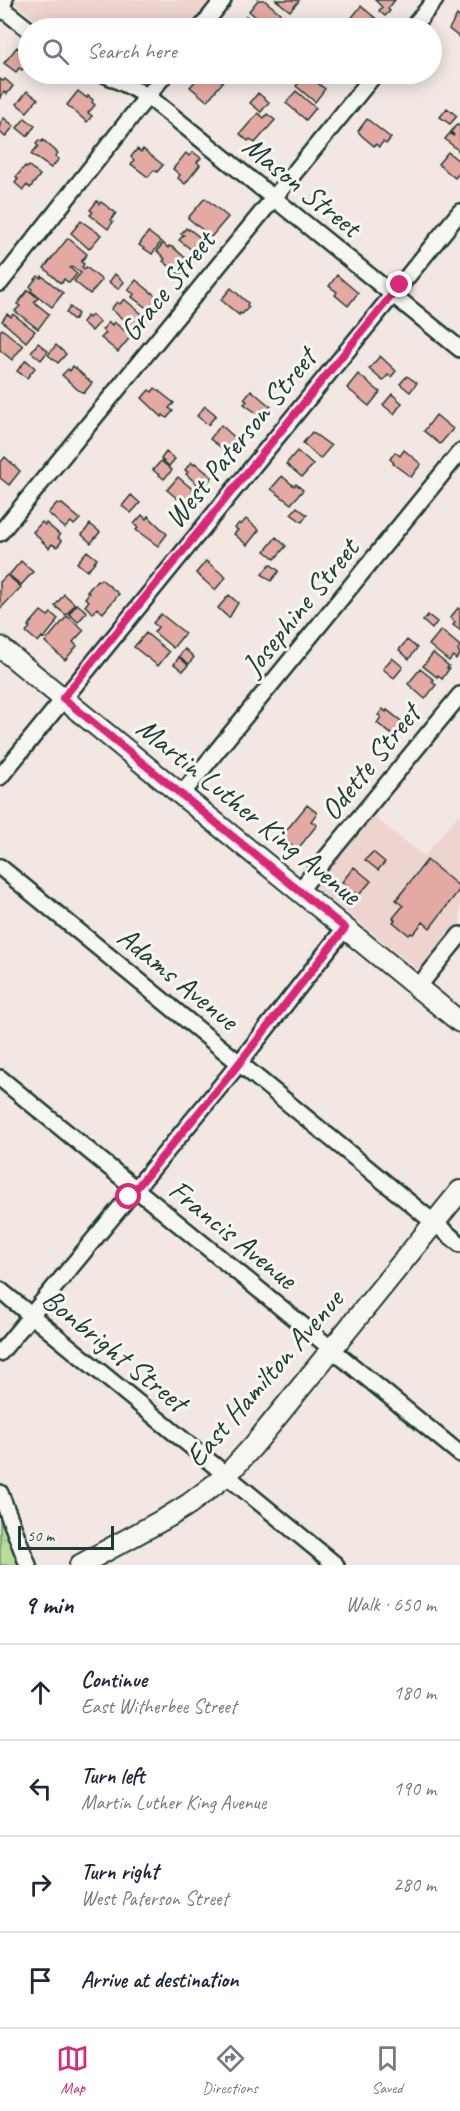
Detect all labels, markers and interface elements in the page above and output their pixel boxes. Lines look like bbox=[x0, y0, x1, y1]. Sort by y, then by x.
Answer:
search box bbox=[18, 18, 442, 84]
icon: search bbox=[39, 35, 72, 68]
text: Search here bbox=[87, 37, 177, 65]
street label: Mason Street bbox=[235, 127, 371, 247]
street label: Grace Street bbox=[111, 221, 225, 349]
route end bbox=[386, 271, 412, 297]
street label: West Paterson Street bbox=[156, 337, 327, 536]
street label: Josephine Street bbox=[232, 528, 369, 685]
street label: Odette Street bbox=[312, 693, 431, 828]
street label: Martin Luther King Avenue bbox=[129, 709, 371, 915]
street label: Adams Avenue bbox=[110, 918, 248, 1040]
street label: Francis Avenue bbox=[161, 1171, 307, 1299]
route start bbox=[115, 1183, 141, 1209]
street label: Bonbright Street bbox=[35, 1280, 198, 1423]
street label: East Hamilton Avenue bbox=[176, 1280, 353, 1475]
scale bar bbox=[18, 1523, 114, 1550]
text: 50 m bbox=[27, 1526, 54, 1546]
text: 9 min bbox=[24, 1588, 74, 1621]
text: Walk · 650 m bbox=[346, 1592, 436, 1617]
text: Continue bbox=[81, 1666, 147, 1694]
icon: ahead bbox=[24, 1676, 57, 1709]
text: 180 m bbox=[393, 1680, 436, 1705]
text: East Witherbee Street bbox=[81, 1694, 236, 1719]
text: Turn left bbox=[81, 1762, 145, 1790]
icon: left bbox=[24, 1772, 57, 1805]
text: 190 m bbox=[393, 1776, 436, 1801]
text: Martin Luther King Avenue bbox=[81, 1790, 266, 1815]
text: Turn right bbox=[81, 1858, 158, 1886]
icon: right bbox=[24, 1868, 57, 1901]
text: 280 m bbox=[393, 1872, 436, 1897]
text: West Paterson Street bbox=[81, 1886, 228, 1911]
icon: arrive bbox=[24, 1964, 57, 1997]
text: Arrive at destination bbox=[81, 1966, 238, 1994]
tab: Map bbox=[56, 2042, 89, 2098]
tab: Directions bbox=[202, 2042, 258, 2098]
tab: Saved bbox=[371, 2042, 404, 2098]

